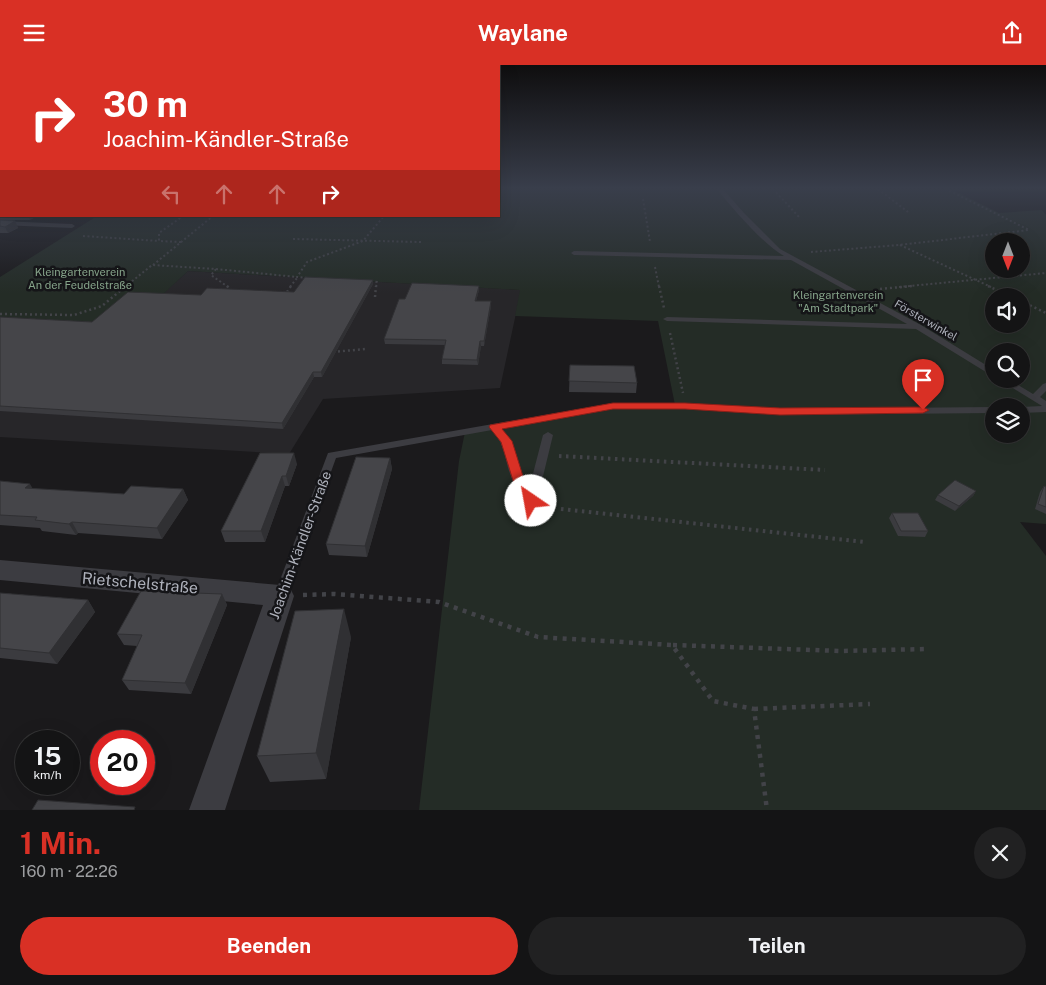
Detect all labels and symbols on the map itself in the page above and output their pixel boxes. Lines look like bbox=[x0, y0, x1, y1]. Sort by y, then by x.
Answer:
north arrow bbox=[985, 233, 1030, 277]
park label: Kleingartenverein An der Feudelstraße bbox=[28, 266, 132, 291]
park label: Kleingartenverein "Am Stadtpark" bbox=[793, 289, 883, 314]
street label: Försterwinkel bbox=[893, 297, 959, 343]
pin bbox=[902, 359, 944, 410]
street label: Joachim-Kändler-Straße bbox=[266, 469, 334, 621]
position arrow bbox=[504, 474, 556, 526]
street label: Rietschelstraße bbox=[81, 568, 199, 598]
speed limit sign: 20 bbox=[90, 730, 155, 795]

